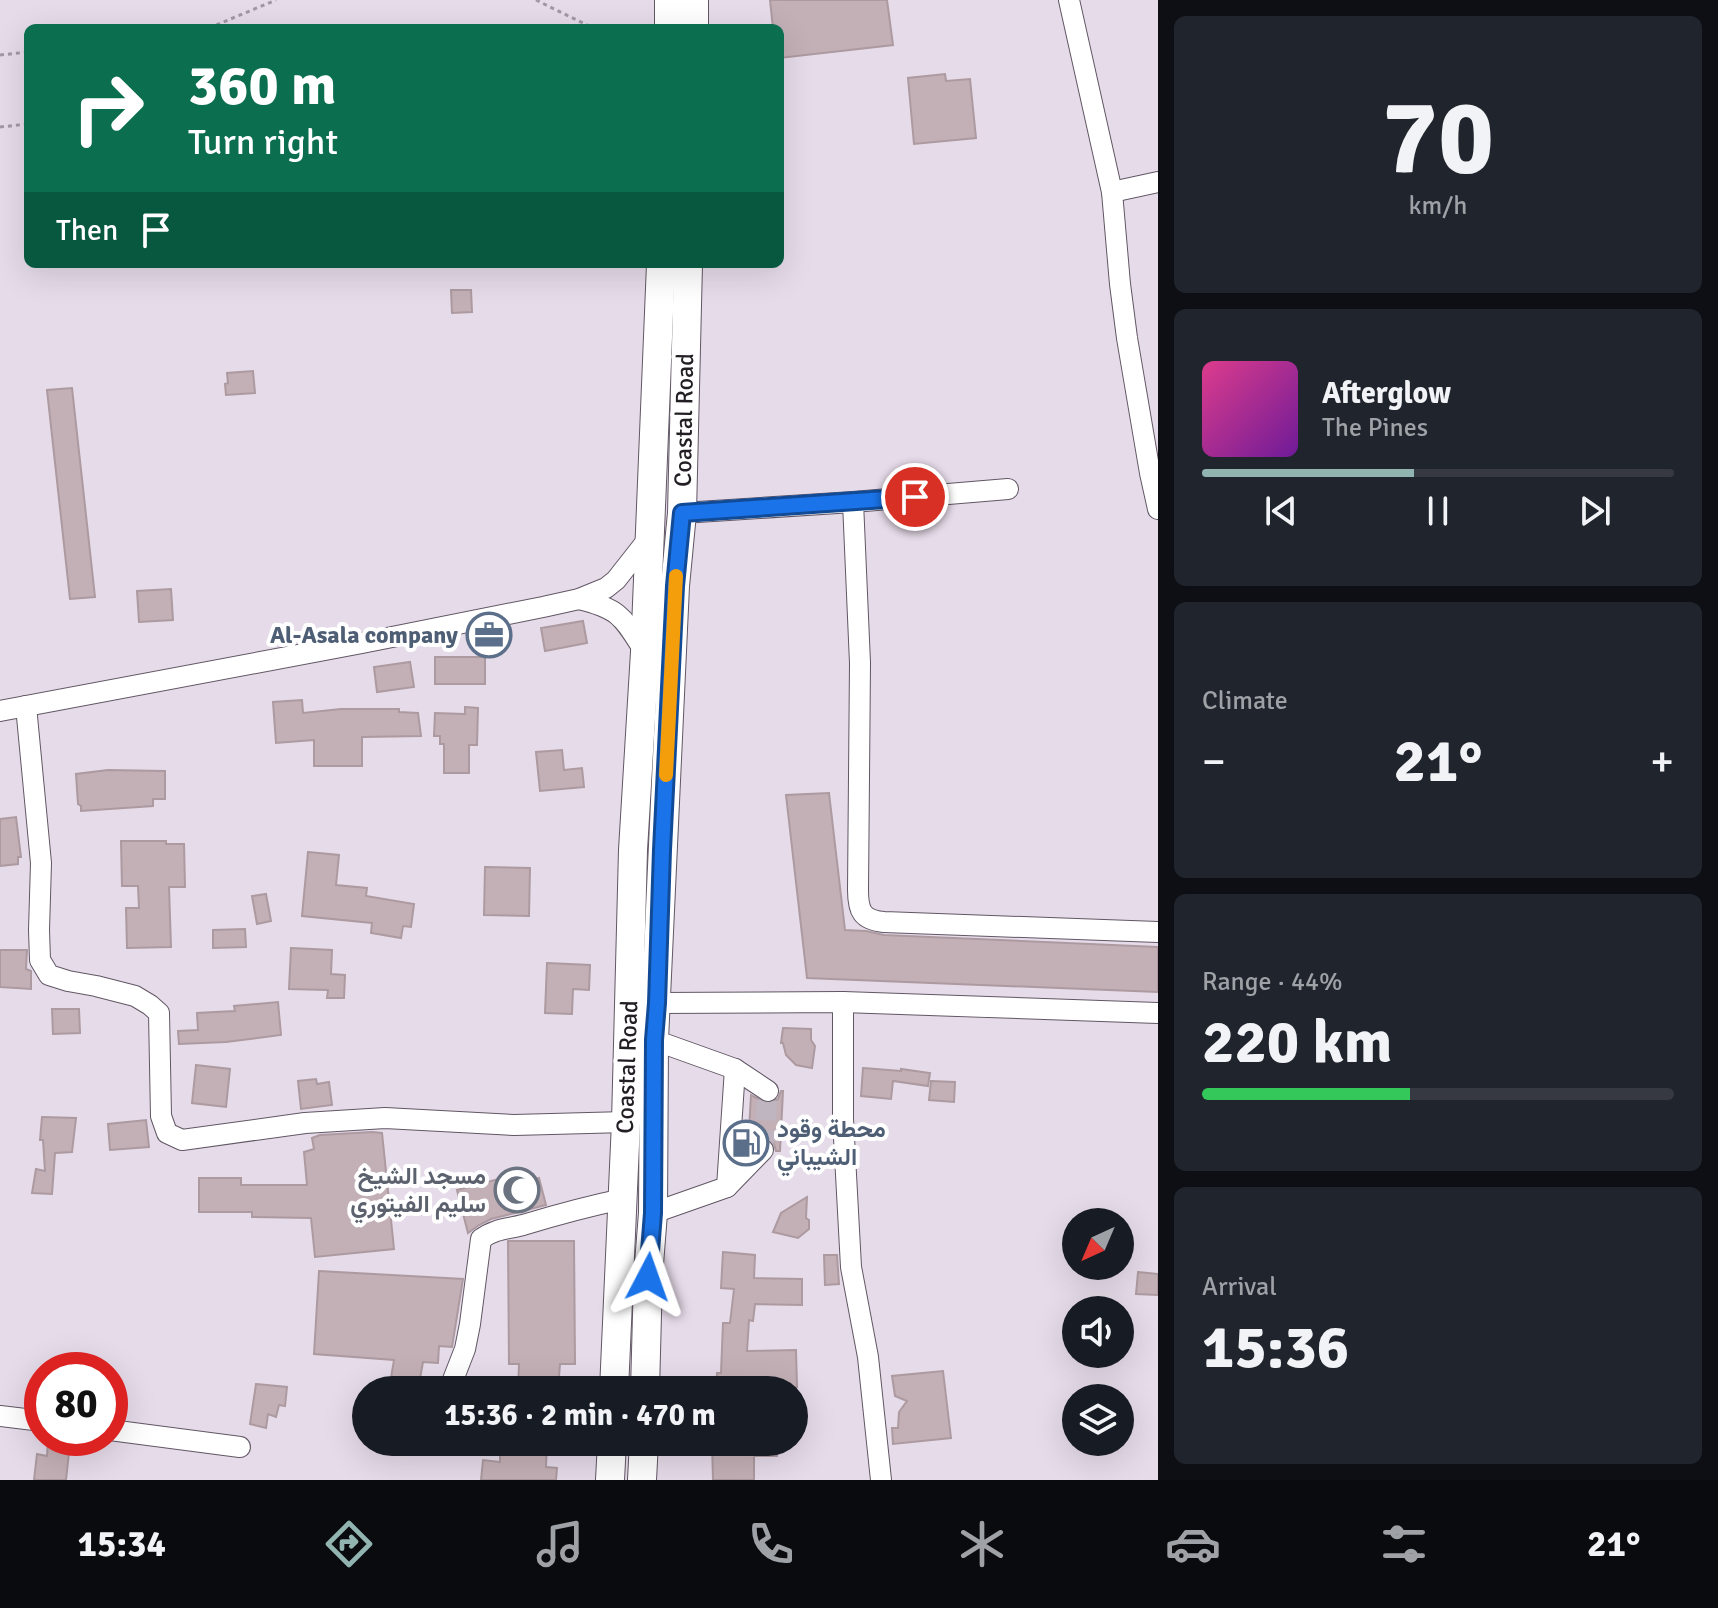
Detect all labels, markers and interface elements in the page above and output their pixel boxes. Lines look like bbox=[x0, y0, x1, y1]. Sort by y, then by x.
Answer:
text: 360 m bbox=[188, 51, 336, 120]
icon: right bbox=[56, 56, 160, 160]
text: 70 bbox=[1382, 74, 1494, 202]
text: Turn right bbox=[188, 120, 338, 165]
text: km/h bbox=[1409, 190, 1467, 222]
icon: arrive bbox=[134, 208, 178, 252]
text: Then bbox=[56, 212, 118, 249]
street label: Coastal Road bbox=[668, 353, 700, 487]
text: Afterglow bbox=[1322, 375, 1451, 412]
text: The Pines bbox=[1322, 412, 1428, 444]
pin bbox=[881, 463, 949, 531]
icon: arrive bbox=[893, 475, 937, 519]
icon: previous bbox=[1259, 489, 1303, 533]
icon: pause bbox=[1416, 489, 1460, 533]
icon: next bbox=[1573, 489, 1617, 533]
office icon: Al-Asala company bbox=[465, 611, 513, 659]
place label: Al-Asala company bbox=[270, 620, 458, 650]
text: Climate bbox=[1202, 685, 1288, 717]
text: 21° bbox=[1394, 725, 1482, 799]
text: − bbox=[1202, 735, 1226, 789]
text: + bbox=[1650, 735, 1674, 789]
text: Range · 44% bbox=[1202, 966, 1343, 998]
street label: Coastal Road bbox=[610, 1000, 644, 1134]
text: 220 km bbox=[1202, 1006, 1392, 1080]
place label: محطة وقود الشيباني bbox=[777, 1114, 886, 1177]
fuel station icon: محطة وقود الشيباني bbox=[722, 1119, 770, 1167]
place label: مسجد الشيخ سليم الفيتوري bbox=[350, 1161, 486, 1224]
mosque icon: مسجد الشيخ سليم الفيتوري bbox=[493, 1166, 541, 1214]
north arrow bbox=[1062, 1208, 1134, 1280]
map controls bbox=[1062, 1208, 1134, 1456]
position arrow bbox=[606, 1235, 690, 1319]
text: Arrival bbox=[1202, 1271, 1277, 1303]
button: sound bbox=[1062, 1296, 1134, 1368]
text: 15:36 bbox=[1202, 1311, 1349, 1385]
speed limit sign: 80 bbox=[24, 1352, 128, 1456]
button: layers bbox=[1062, 1384, 1134, 1456]
text: 15:36 · 2 min · 470 m bbox=[444, 1397, 716, 1434]
icon: directions bbox=[321, 1516, 377, 1572]
icon: music bbox=[532, 1516, 588, 1572]
icon: phone bbox=[743, 1516, 799, 1572]
icon: climate bbox=[954, 1516, 1010, 1572]
icon: car bbox=[1165, 1516, 1221, 1572]
icon: filters bbox=[1376, 1516, 1432, 1572]
text: 15:34 bbox=[78, 1522, 166, 1567]
text: 21° bbox=[1587, 1522, 1640, 1567]

